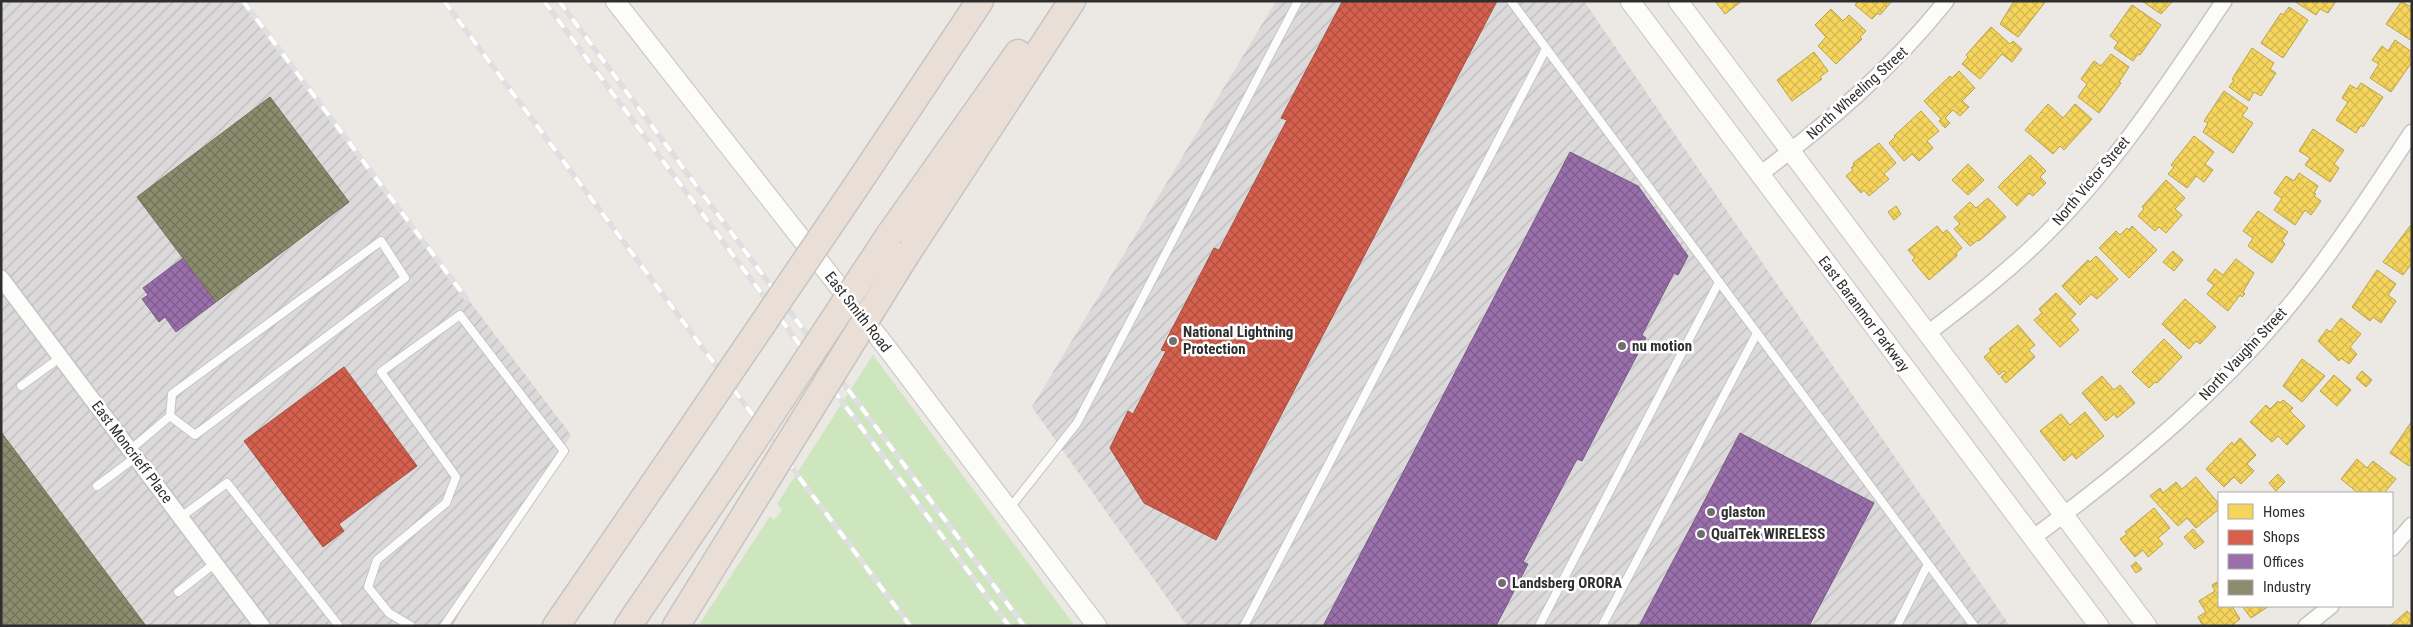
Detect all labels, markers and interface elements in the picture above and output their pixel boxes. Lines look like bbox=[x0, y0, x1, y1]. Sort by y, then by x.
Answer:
street label: North Wheeling Street bbox=[1803, 43, 1911, 143]
street label: North Victor Street bbox=[2049, 133, 2133, 229]
street label: East Baranmor Parkway bbox=[1815, 253, 1913, 375]
street label: East Smith Road bbox=[821, 268, 895, 356]
street label: North Vaughn Street bbox=[2196, 304, 2290, 404]
place label: National Lightning Protection bbox=[1183, 323, 1293, 358]
marker: National Lightning Protection bbox=[1167, 335, 1179, 347]
place label: nu motion bbox=[1632, 337, 1692, 355]
marker: nu motion bbox=[1616, 340, 1628, 352]
street label: East Moncrieff Place bbox=[88, 397, 176, 507]
legend bbox=[2218, 492, 2393, 607]
place label: glaston bbox=[1721, 503, 1765, 521]
text: Homes bbox=[2263, 503, 2305, 521]
marker: glaston bbox=[1705, 506, 1717, 518]
place label: QualTek WIRELESS bbox=[1711, 525, 1825, 543]
marker: QualTek WIRELESS bbox=[1695, 528, 1707, 540]
text: Shops bbox=[2263, 528, 2300, 546]
text: Offices bbox=[2263, 553, 2304, 571]
place label: Landsberg ORORA bbox=[1512, 574, 1622, 592]
marker: Landsberg ORORA bbox=[1496, 577, 1508, 589]
text: Industry bbox=[2263, 578, 2311, 596]

